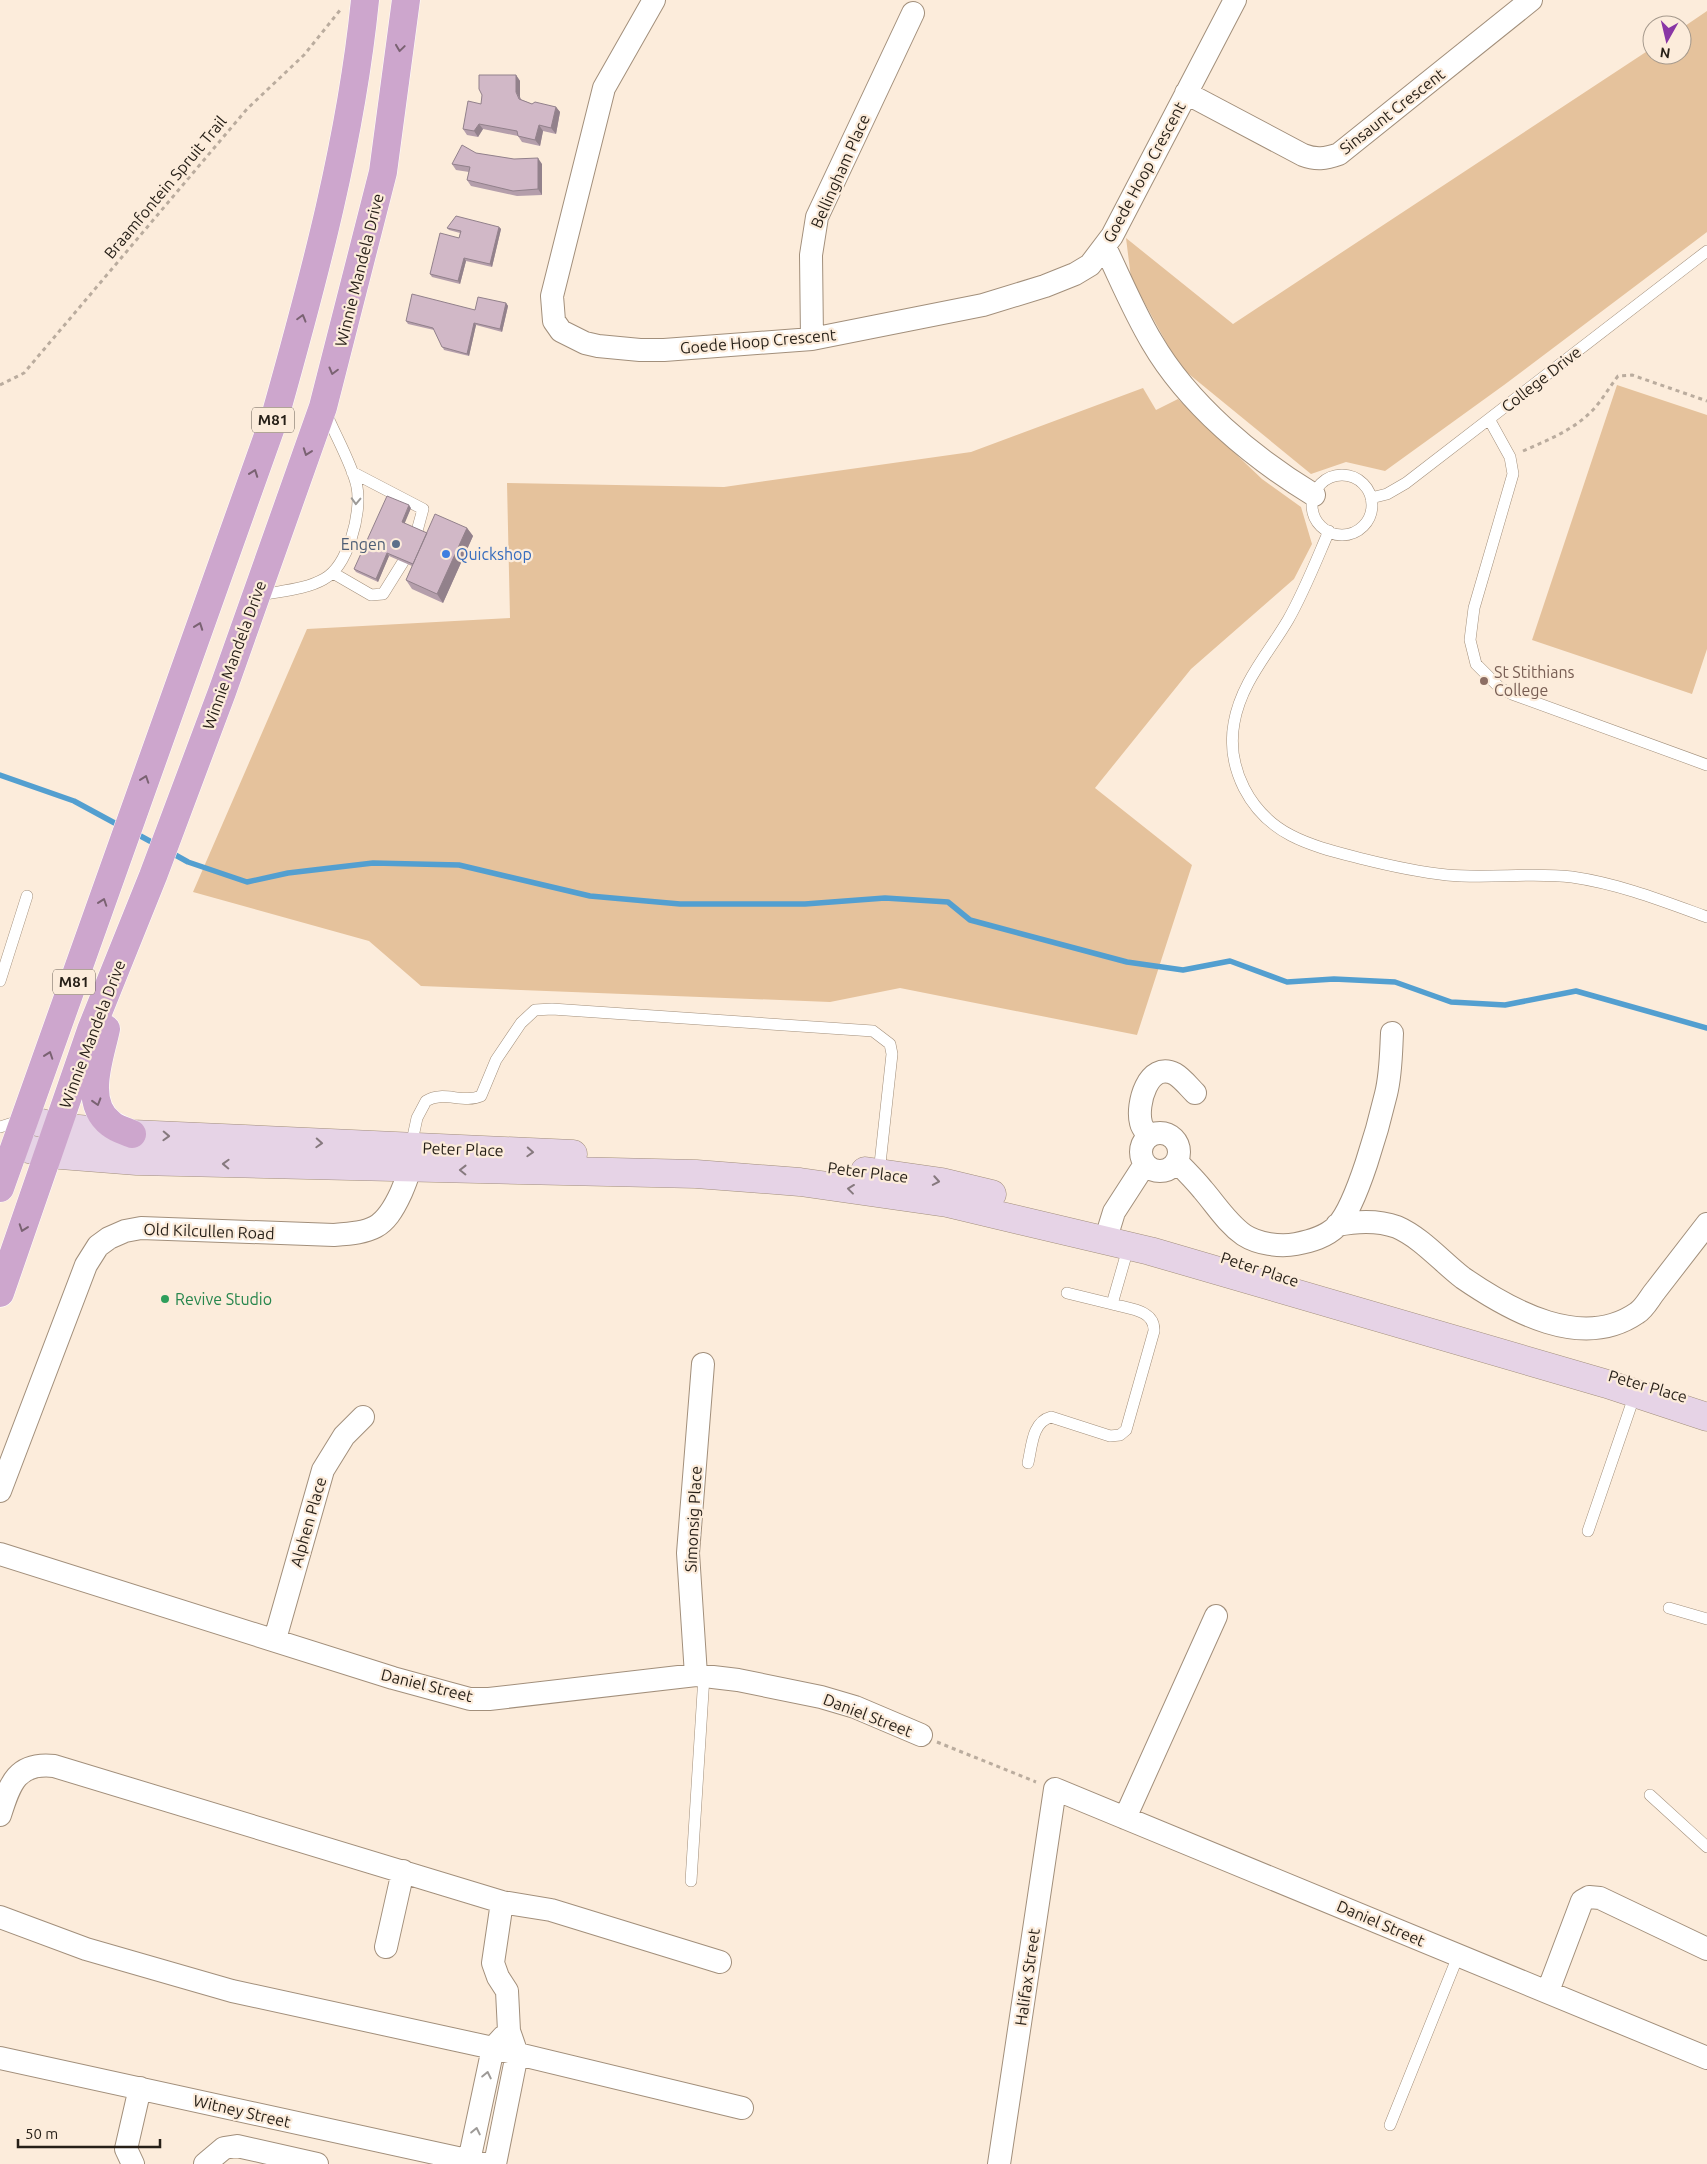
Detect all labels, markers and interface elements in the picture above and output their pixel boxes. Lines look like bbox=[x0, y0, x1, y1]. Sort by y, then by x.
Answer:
north arrow bbox=[1642, 15, 1692, 65]
text: N bbox=[1659, 44, 1671, 62]
one-way arrow bbox=[395, 45, 406, 53]
street label: Sinsaunt Crescent bbox=[1336, 64, 1449, 158]
street label: Goede Hoop Crescent bbox=[1099, 98, 1189, 245]
street label: Bellingham Place bbox=[807, 111, 873, 231]
street label: Braamfontein Spruit Trail bbox=[100, 112, 230, 262]
street label: Winnie Mandela Drive bbox=[331, 192, 387, 348]
one-way arrow bbox=[297, 314, 307, 323]
street label: Goede Hoop Crescent bbox=[679, 325, 838, 357]
street label: College Drive bbox=[1498, 342, 1584, 416]
one-way arrow bbox=[328, 366, 338, 374]
road number: M81 bbox=[252, 408, 294, 432]
one-way arrow bbox=[303, 448, 313, 456]
one-way arrow bbox=[248, 469, 258, 478]
one-way arrow bbox=[351, 497, 362, 505]
place label: Engen bbox=[341, 535, 386, 553]
marker: Engen bbox=[390, 538, 402, 550]
place label: Quickshop bbox=[456, 545, 532, 563]
marker: Quickshop bbox=[440, 548, 452, 560]
street label: Winnie Mandela Drive bbox=[199, 578, 269, 732]
one-way arrow bbox=[193, 622, 203, 631]
place label: St Stithians College bbox=[1494, 663, 1575, 699]
marker: St Stithians College bbox=[1478, 675, 1490, 687]
one-way arrow bbox=[140, 776, 150, 784]
one-way arrow bbox=[97, 898, 107, 907]
street label: Winnie Mandela Drive bbox=[55, 957, 129, 1111]
road number: M81 bbox=[53, 970, 95, 994]
one-way arrow bbox=[43, 1051, 53, 1060]
one-way arrow bbox=[92, 1098, 102, 1106]
one-way arrow bbox=[162, 1130, 170, 1141]
one-way arrow bbox=[315, 1137, 323, 1148]
street label: Peter Place bbox=[422, 1139, 504, 1159]
one-way arrow bbox=[526, 1147, 534, 1157]
street label: Peter Place bbox=[827, 1158, 909, 1186]
one-way arrow bbox=[222, 1159, 230, 1170]
one-way arrow bbox=[458, 1165, 466, 1175]
one-way arrow bbox=[932, 1175, 940, 1185]
one-way arrow bbox=[846, 1184, 854, 1195]
street label: Old Kilcullen Road bbox=[143, 1220, 275, 1242]
one-way arrow bbox=[18, 1223, 28, 1232]
street label: Peter Place bbox=[1219, 1248, 1301, 1290]
place label: Revive Studio bbox=[175, 1290, 272, 1308]
marker: Revive Studio bbox=[159, 1293, 171, 1305]
street label: Peter Place bbox=[1607, 1366, 1689, 1406]
street label: Simonsig Place bbox=[681, 1465, 705, 1573]
street label: Alphen Place bbox=[287, 1475, 329, 1569]
street label: Daniel Street bbox=[379, 1665, 475, 1705]
street label: Daniel Street bbox=[821, 1690, 916, 1740]
street label: Daniel Street bbox=[1334, 1896, 1428, 1950]
street label: Halifax Street bbox=[1011, 1926, 1043, 2027]
one-way arrow bbox=[481, 2070, 492, 2079]
street label: Witney Street bbox=[192, 2091, 293, 2131]
scale bar bbox=[18, 2116, 160, 2148]
text: 50 m bbox=[25, 2125, 58, 2142]
one-way arrow bbox=[470, 2127, 480, 2136]

